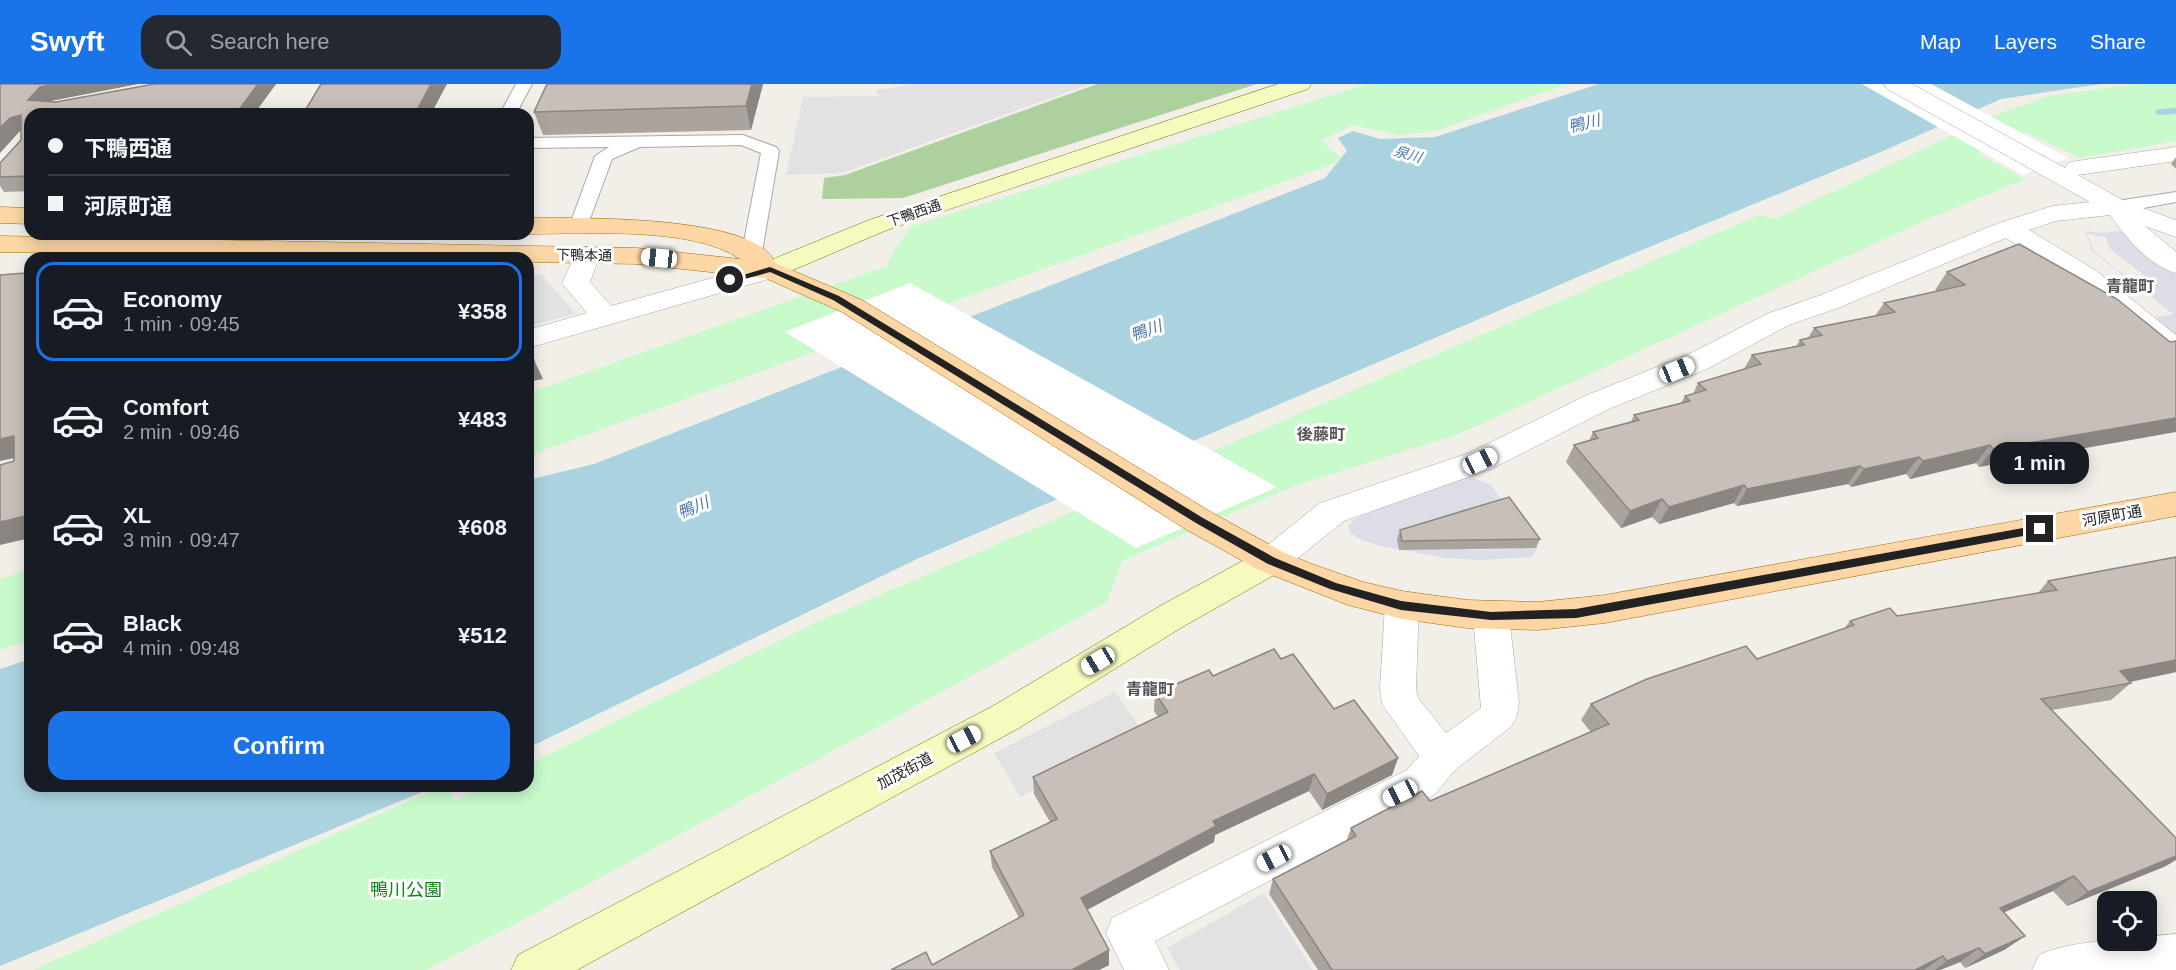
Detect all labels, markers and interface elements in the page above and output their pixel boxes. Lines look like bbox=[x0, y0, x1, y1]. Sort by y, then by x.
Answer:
search box bbox=[141, 15, 561, 69]
text: Swyft bbox=[30, 26, 105, 57]
icon: search bbox=[162, 26, 195, 59]
text: Search here bbox=[210, 29, 330, 54]
text: Map bbox=[1920, 30, 1961, 53]
text: Layers bbox=[1994, 30, 2057, 53]
text: Share bbox=[2090, 30, 2146, 53]
water label: 鴨川 bbox=[1567, 111, 1604, 135]
text: 下鴨西通 bbox=[84, 136, 172, 161]
water label: 泉川 bbox=[1392, 142, 1426, 166]
text: 河原町通 bbox=[84, 194, 172, 219]
street label: 下鴨西通 bbox=[885, 196, 943, 230]
street label: 下鴨本通 bbox=[556, 247, 612, 263]
car bbox=[640, 247, 678, 269]
route start bbox=[716, 266, 743, 293]
district label: 青龍町 bbox=[2106, 278, 2154, 295]
icon: car bbox=[51, 285, 105, 339]
text: Economy bbox=[123, 287, 222, 312]
text: ¥358 bbox=[458, 299, 507, 324]
text: 1 min · 09:45 bbox=[123, 313, 240, 335]
water label: 鴨川 bbox=[1128, 316, 1166, 344]
car bbox=[1657, 355, 1697, 385]
icon: car bbox=[51, 393, 105, 447]
text: Comfort bbox=[123, 395, 209, 420]
text: ¥483 bbox=[458, 407, 507, 432]
text: 2 min · 09:46 bbox=[123, 421, 240, 443]
district label: 後藤町 bbox=[1297, 426, 1345, 443]
callout: 1 min bbox=[1990, 442, 2090, 484]
car bbox=[1460, 445, 1500, 477]
text: 1 min bbox=[2013, 452, 2066, 474]
water label: 鴨川 bbox=[675, 493, 713, 522]
icon: car bbox=[51, 501, 105, 555]
street label: 河原町通 bbox=[2081, 502, 2143, 529]
text: XL bbox=[123, 503, 151, 528]
text: ¥608 bbox=[458, 515, 507, 540]
route end bbox=[2026, 515, 2053, 542]
text: 3 min · 09:47 bbox=[123, 529, 240, 551]
icon: car bbox=[51, 609, 105, 663]
text: Black bbox=[123, 611, 182, 636]
text: ¥512 bbox=[458, 623, 507, 648]
text: 4 min · 09:48 bbox=[123, 637, 240, 659]
car bbox=[1078, 644, 1118, 678]
district label: 青龍町 bbox=[1126, 681, 1174, 698]
button: Confirm bbox=[48, 711, 510, 780]
car bbox=[944, 723, 984, 755]
street label: 加茂街道 bbox=[874, 749, 935, 792]
car bbox=[1380, 777, 1420, 809]
car bbox=[1254, 842, 1294, 874]
park label: 鴨川公園 bbox=[370, 880, 442, 900]
map controls bbox=[2097, 891, 2157, 951]
button: locate bbox=[2097, 891, 2157, 951]

